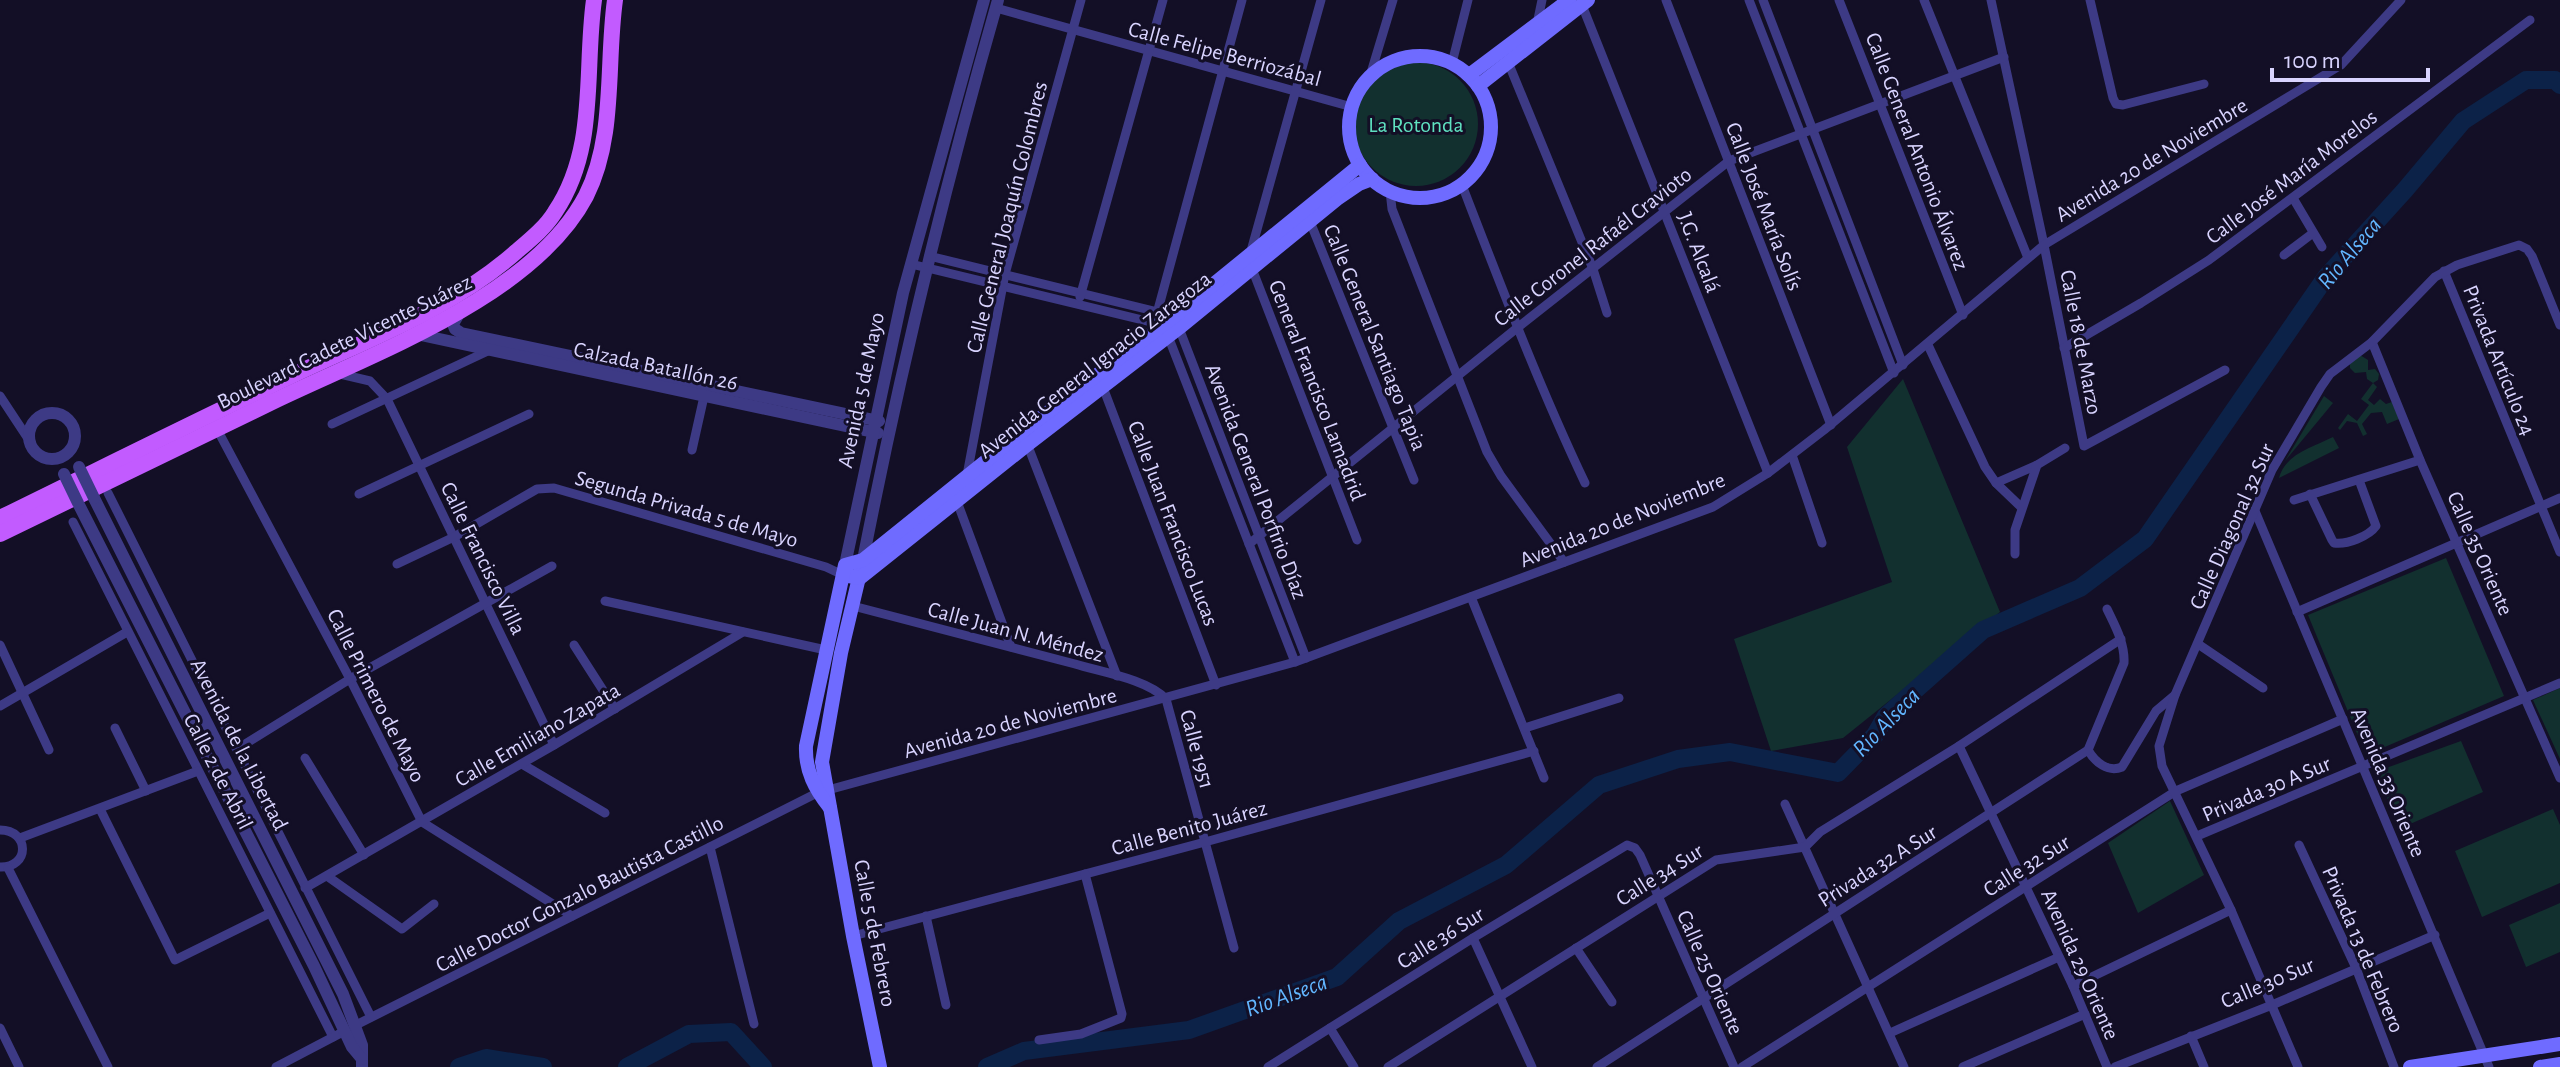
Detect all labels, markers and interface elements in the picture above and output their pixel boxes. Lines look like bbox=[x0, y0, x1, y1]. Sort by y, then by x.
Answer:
street label: Calle Felipe Berriozábal bbox=[1126, 18, 1324, 90]
street label: Calle General Antonio Álvarez bbox=[1862, 29, 1973, 273]
scale bar bbox=[2272, 32, 2428, 82]
text: 100 m bbox=[2284, 49, 2341, 73]
street label: Calle General Joaquín Colombres bbox=[963, 79, 1051, 355]
street label: Avenida 20 de Noviembre bbox=[2052, 94, 2251, 226]
street label: Calle José María Morelos bbox=[2202, 106, 2381, 248]
park label: La Rotonda bbox=[1368, 114, 1464, 136]
street label: Calle José María Solís bbox=[1722, 119, 1806, 294]
street label: Calle Coronel Rafaél Cravioto bbox=[1490, 163, 1696, 331]
street label: J.G. Alcalá bbox=[1674, 209, 1724, 296]
water label: Rio Alseca bbox=[2313, 213, 2386, 294]
street label: Calle General Santiago Tapia bbox=[1320, 221, 1431, 454]
street label: Avenida General Ignacio Zaragoza bbox=[974, 267, 1215, 462]
street label: Calle 18 de Marzo bbox=[2056, 268, 2106, 416]
street label: Boulevard Cadete Vicente Suárez bbox=[214, 271, 475, 413]
street label: General Francisco Lamadrid bbox=[1265, 277, 1369, 504]
street label: Privada Artículo 24 bbox=[2459, 282, 2539, 439]
street label: Avenida 5 de Mayo bbox=[834, 311, 888, 470]
street label: Calzada Batallón 26 bbox=[572, 338, 740, 394]
street label: Avenida General Porfirio Díaz bbox=[1201, 361, 1311, 602]
street label: Calle Juan Francisco Lucas bbox=[1124, 418, 1222, 629]
street label: Calle Diagonal 32 Sur bbox=[2185, 440, 2278, 613]
street label: Segunda Privada 5 de Mayo bbox=[573, 467, 801, 551]
street label: Avenida 20 de Noviembre bbox=[1516, 469, 1728, 571]
street label: Calle Francisco Villa bbox=[437, 479, 530, 638]
street label: Calle 35 Oriente bbox=[2443, 488, 2517, 619]
street label: Calle Juan N. Méndez bbox=[925, 598, 1106, 666]
street label: Calle Primero de Mayo bbox=[323, 605, 429, 786]
street label: Avenida de la Libertad bbox=[186, 655, 292, 834]
street label: Calle Emiliano Zapata bbox=[451, 679, 624, 791]
street label: Avenida 20 de Noviembre bbox=[901, 684, 1119, 762]
water label: Rio Alseca bbox=[1848, 684, 1925, 762]
street label: Avenida 33 Oriente bbox=[2347, 705, 2429, 860]
street label: Calle 1951 bbox=[1176, 707, 1218, 791]
street label: Calle 2 de Abril bbox=[180, 710, 257, 833]
street label: Privada 30 A Sur bbox=[2199, 752, 2334, 826]
street label: Calle Benito Juárez bbox=[1109, 797, 1269, 859]
street label: Calle Doctor Gonzalo Bautista Castillo bbox=[432, 811, 727, 976]
street label: Privada 32 A Sur bbox=[1814, 821, 1941, 911]
street label: Calle 32 Sur bbox=[1979, 831, 2074, 901]
street label: Calle 34 Sur bbox=[1612, 840, 1707, 910]
street label: Calle 5 de Febrero bbox=[850, 858, 900, 1009]
street label: Privada 13 de Febrero bbox=[2318, 863, 2408, 1036]
street label: Avenida 29 Oriente bbox=[2037, 886, 2123, 1043]
street label: Calle 36 Sur bbox=[1393, 903, 1488, 973]
street label: Calle 25 Oriente bbox=[1673, 907, 1747, 1038]
street label: Calle 30 Sur bbox=[2218, 953, 2317, 1012]
water label: Rio Alseca bbox=[1242, 970, 1331, 1022]

